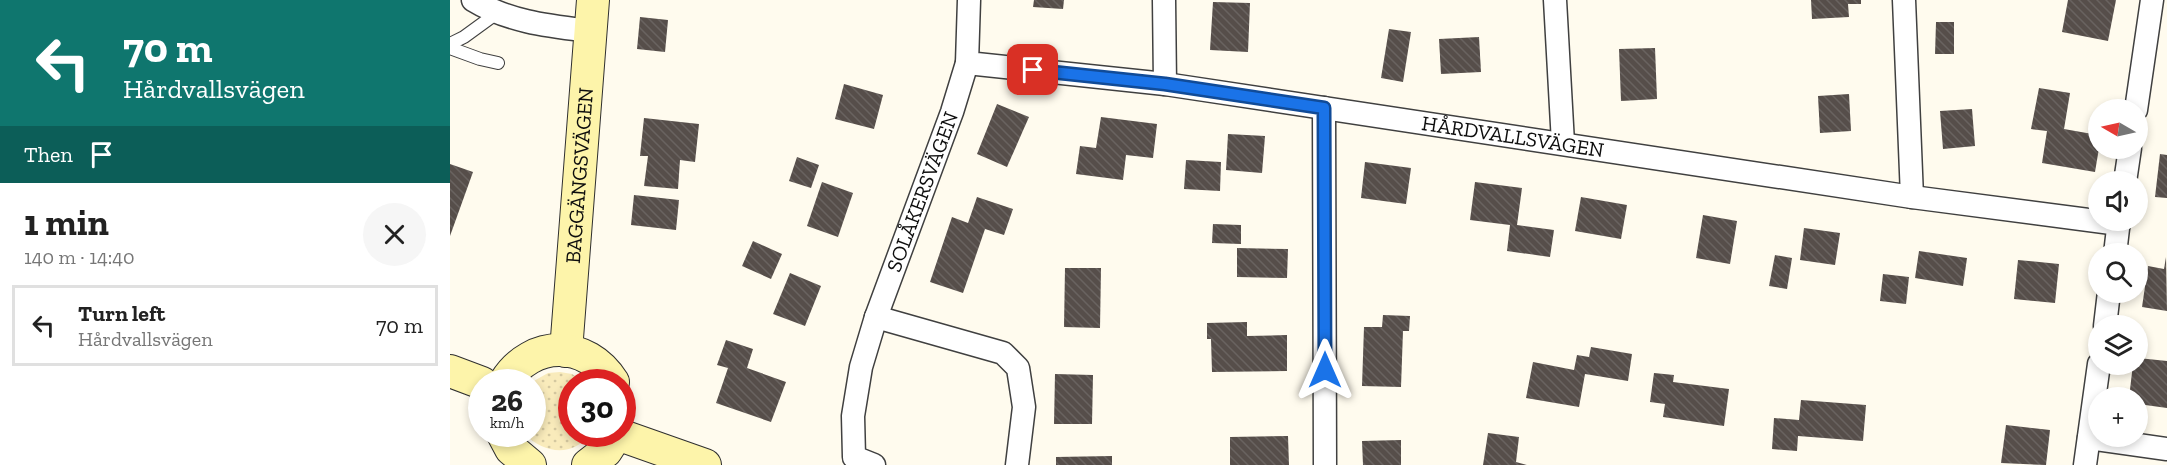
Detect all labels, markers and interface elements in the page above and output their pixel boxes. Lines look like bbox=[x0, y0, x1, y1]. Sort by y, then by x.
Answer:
text: 70 m bbox=[123, 22, 213, 73]
icon: left bbox=[24, 24, 102, 102]
pin bbox=[1007, 44, 1058, 95]
icon: arrive bbox=[1016, 53, 1049, 86]
text: Hårdvallsvägen bbox=[123, 73, 305, 105]
street label: BAGGÄNGSVÄGEN bbox=[560, 87, 598, 264]
north arrow bbox=[2088, 99, 2148, 159]
map controls bbox=[2088, 99, 2148, 447]
street label: SOLÅKERSVÄGEN bbox=[881, 108, 963, 275]
street label: HÅRDVALLSVÄGEN bbox=[1420, 110, 1606, 162]
icon: arrive bbox=[85, 138, 118, 171]
text: Then bbox=[24, 141, 73, 168]
button: sound bbox=[2088, 171, 2148, 231]
text: 1 min bbox=[24, 201, 109, 244]
button: close bbox=[363, 203, 426, 266]
button: search bbox=[2088, 243, 2148, 303]
text: 140 m · 14:40 bbox=[24, 245, 135, 269]
text: Turn left bbox=[78, 300, 165, 327]
icon: left bbox=[27, 309, 60, 342]
text: 70 m bbox=[376, 312, 423, 339]
button: layers bbox=[2088, 315, 2148, 375]
text: Hårdvallsvägen bbox=[78, 327, 213, 351]
position arrow bbox=[1293, 338, 1357, 402]
speed limit sign: 30 bbox=[558, 369, 636, 447]
text: 26 bbox=[491, 383, 523, 419]
button: + bbox=[2088, 387, 2148, 447]
text: km/h bbox=[490, 414, 524, 432]

